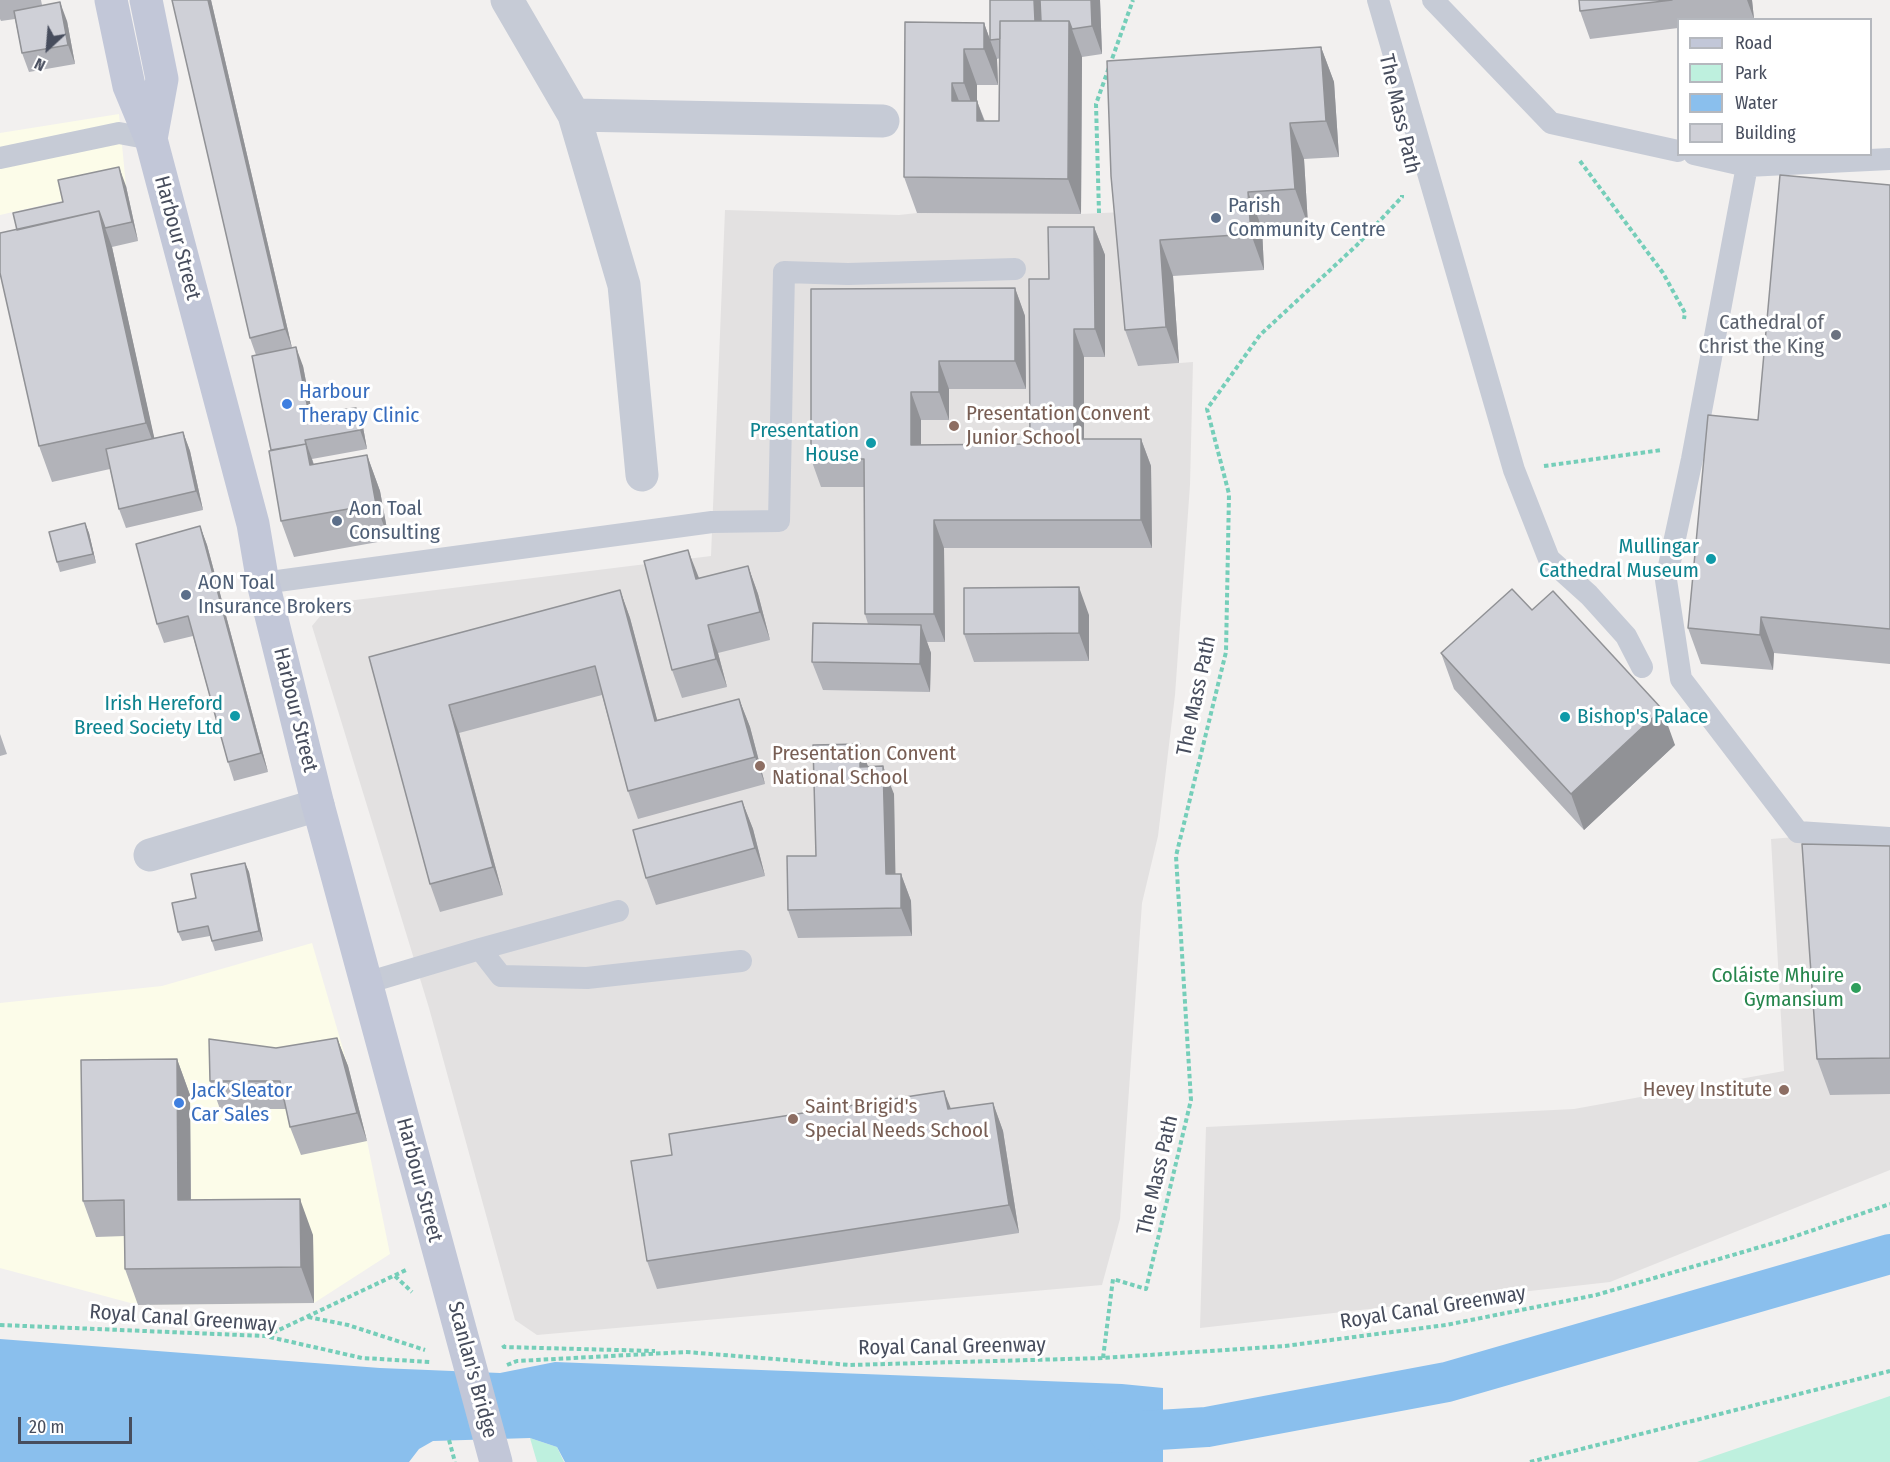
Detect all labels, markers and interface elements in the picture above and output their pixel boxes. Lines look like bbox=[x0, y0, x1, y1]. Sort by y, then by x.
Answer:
north arrow bbox=[18, 18, 78, 78]
legend bbox=[1677, 18, 1872, 156]
text: Road bbox=[1735, 32, 1772, 54]
street label: The Mass Path bbox=[1373, 52, 1425, 176]
text: N bbox=[31, 54, 48, 75]
text: Park bbox=[1735, 62, 1767, 84]
text: Water bbox=[1735, 92, 1778, 114]
text: Building bbox=[1735, 122, 1796, 144]
street label: Harbour Street bbox=[148, 173, 206, 303]
place label: Parish Community Centre bbox=[1228, 193, 1386, 243]
marker: Parish Community Centre bbox=[1209, 211, 1223, 225]
place label: Cathedral of Christ the King bbox=[1699, 310, 1824, 360]
marker: Cathedral of Christ the King bbox=[1829, 328, 1843, 342]
place label: Harbour Therapy Clinic bbox=[299, 379, 419, 429]
marker: Harbour Therapy Clinic bbox=[280, 397, 294, 411]
place label: Presentation Convent Junior School bbox=[966, 401, 1150, 451]
place label: Presentation House bbox=[750, 418, 859, 468]
marker: Presentation Convent Junior School bbox=[947, 419, 961, 433]
marker: Presentation House bbox=[864, 436, 878, 450]
place label: Aon Toal Consulting bbox=[349, 496, 440, 546]
marker: Aon Toal Consulting bbox=[330, 514, 344, 528]
place label: Mullingar Cathedral Museum bbox=[1539, 534, 1699, 584]
marker: Mullingar Cathedral Museum bbox=[1704, 552, 1718, 566]
place label: AON Toal Insurance Brokers bbox=[198, 570, 352, 620]
marker: AON Toal Insurance Brokers bbox=[179, 588, 193, 602]
street label: The Mass Path bbox=[1172, 634, 1222, 758]
street label: Harbour Street bbox=[267, 645, 323, 775]
place label: Irish Hereford Breed Society Ltd bbox=[74, 691, 223, 741]
place label: Bishop's Palace bbox=[1577, 704, 1708, 730]
marker: Irish Hereford Breed Society Ltd bbox=[228, 709, 242, 723]
marker: Bishop's Palace bbox=[1558, 710, 1572, 724]
place label: Presentation Convent National School bbox=[772, 741, 956, 791]
marker: Presentation Convent National School bbox=[753, 759, 767, 773]
place label: Coláiste Mhuire Gymansium bbox=[1711, 963, 1844, 1013]
marker: Coláiste Mhuire Gymansium bbox=[1849, 981, 1863, 995]
place label: Hevey Institute bbox=[1643, 1077, 1772, 1103]
place label: Jack Sleator Car Sales bbox=[191, 1078, 292, 1128]
marker: Hevey Institute bbox=[1777, 1083, 1791, 1097]
place label: Saint Brigid's Special Needs School bbox=[805, 1094, 989, 1144]
marker: Jack Sleator Car Sales bbox=[172, 1096, 186, 1110]
marker: Saint Brigid's Special Needs School bbox=[786, 1112, 800, 1126]
street label: The Mass Path bbox=[1132, 1113, 1184, 1237]
street label: Harbour Street bbox=[390, 1115, 448, 1245]
street label: Royal Canal Greenway bbox=[1338, 1281, 1528, 1335]
street label: Scanlan's Bridge bbox=[442, 1299, 502, 1441]
street label: Royal Canal Greenway bbox=[89, 1300, 277, 1338]
street label: Royal Canal Greenway bbox=[858, 1333, 1046, 1361]
scale bar bbox=[21, 1405, 135, 1443]
text: 20 m bbox=[29, 1416, 64, 1438]

